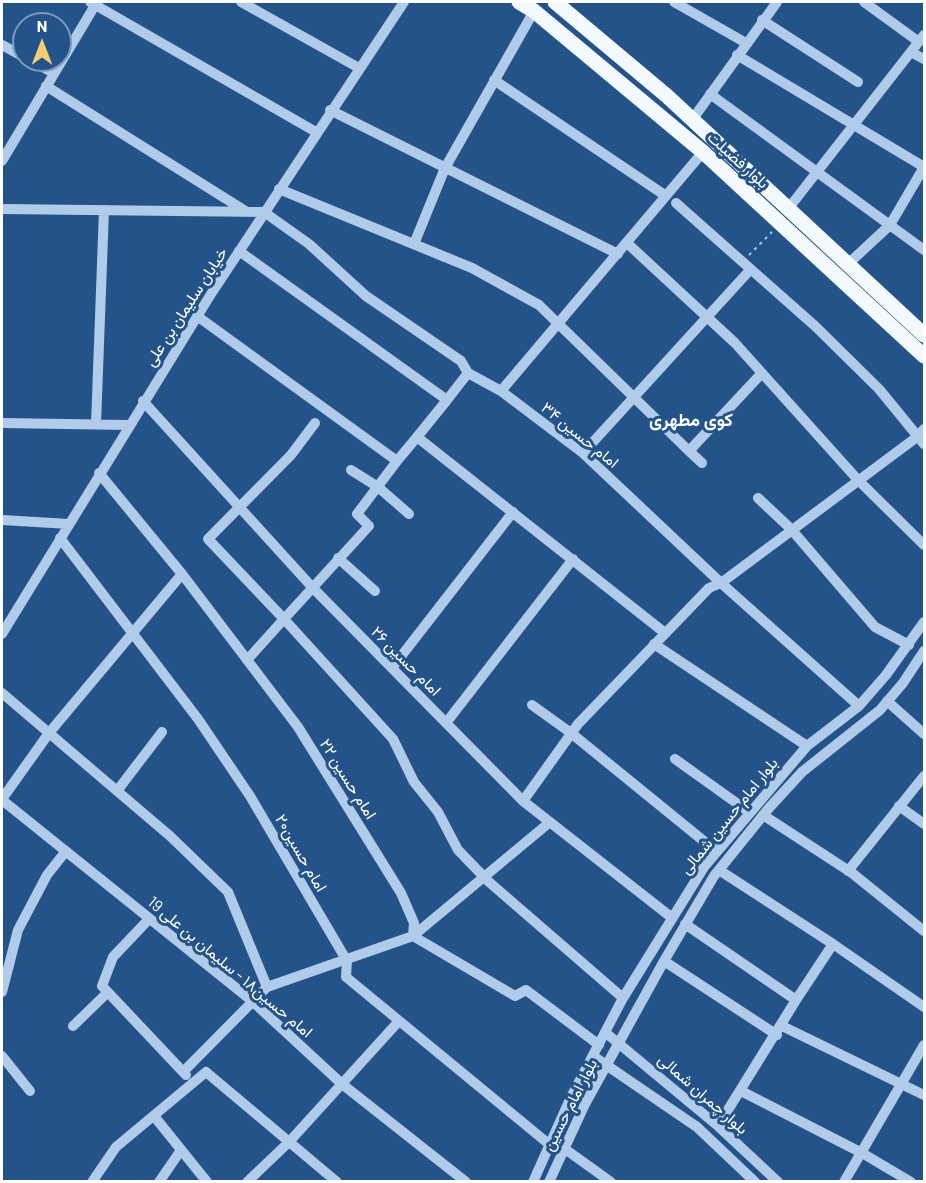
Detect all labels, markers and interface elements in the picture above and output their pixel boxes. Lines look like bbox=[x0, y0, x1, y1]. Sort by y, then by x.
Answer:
north arrow bbox=[12, 12, 72, 72]
text: N bbox=[37, 16, 47, 35]
street label: بلوار فضیلت bbox=[703, 127, 773, 193]
street label: خیابان سلیمان بن علی bbox=[140, 244, 232, 370]
street label: امام حسین ۳۴ bbox=[537, 398, 623, 472]
district label: کوی مطهری bbox=[649, 409, 733, 431]
street label: امام حسین ۲۶ bbox=[367, 622, 445, 700]
street label: امام حسین ۲۲ bbox=[316, 735, 380, 823]
street label: بلوار امام حسین شمالی bbox=[676, 754, 782, 878]
street label: امام حسین۲۰ bbox=[271, 811, 331, 895]
street label: امام حسین۱۸ - سلیمان بن علی 19 bbox=[144, 892, 316, 1042]
street label: بلوار چمران شمالی bbox=[654, 1050, 752, 1138]
street label: بلوار امام حسین bbox=[539, 1056, 601, 1154]

